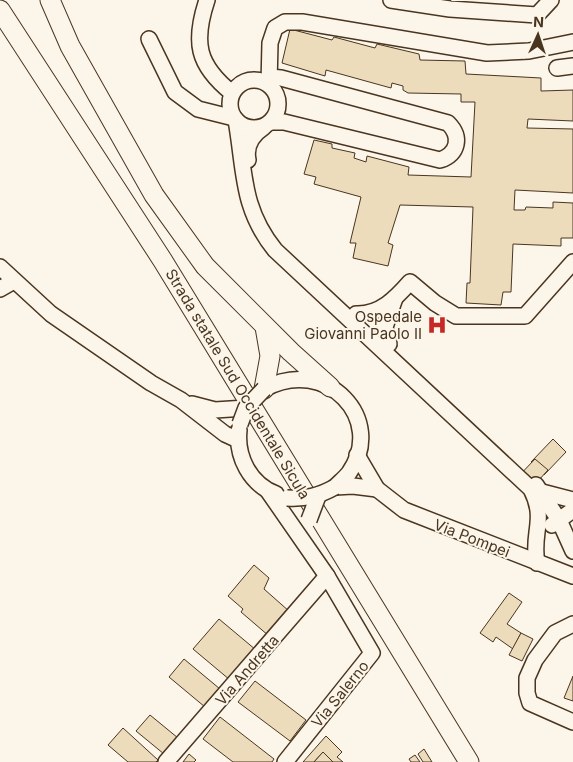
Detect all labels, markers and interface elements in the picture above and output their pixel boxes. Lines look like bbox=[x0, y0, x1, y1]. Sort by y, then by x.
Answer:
north arrow bbox=[513, 10, 563, 60]
text: N bbox=[533, 13, 544, 30]
street label: Strada statale Sud Occidentale Sicula bbox=[162, 265, 314, 503]
place label: Ospedale Giovanni Paolo II bbox=[304, 307, 422, 343]
hospital icon: Ospedale Giovanni Paolo II bbox=[426, 314, 448, 336]
street label: Via Pompei bbox=[431, 515, 513, 561]
street label: Via Andretta bbox=[211, 631, 283, 709]
street label: Via Salerno bbox=[307, 657, 373, 731]

